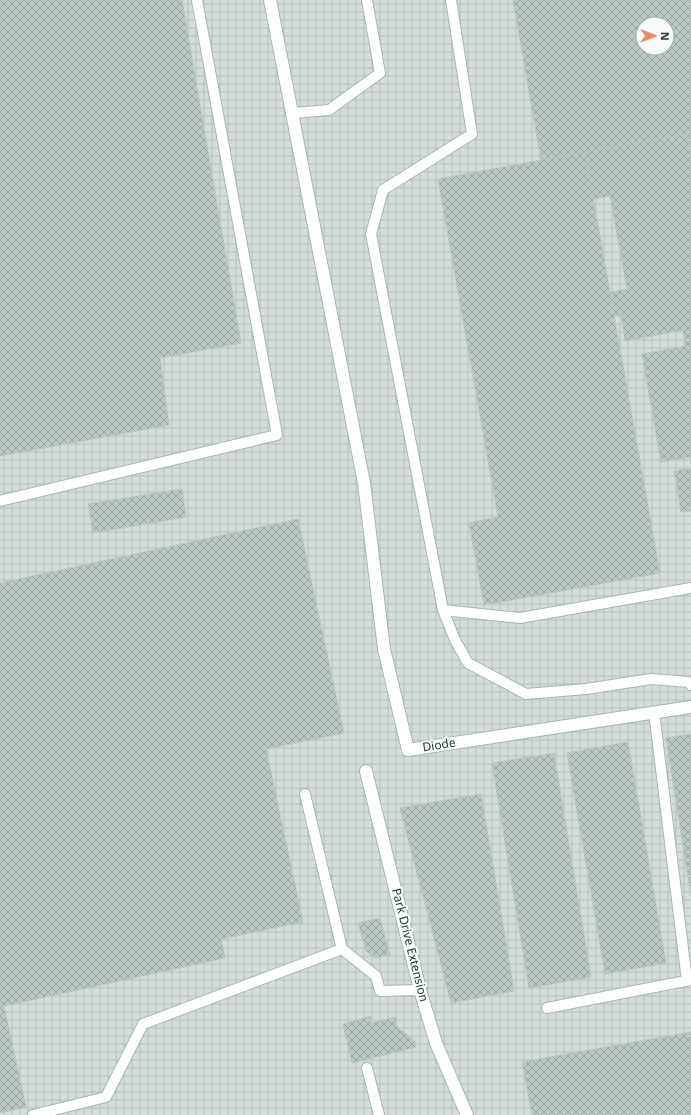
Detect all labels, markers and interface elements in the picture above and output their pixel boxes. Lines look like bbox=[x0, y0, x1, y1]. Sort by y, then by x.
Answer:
north arrow bbox=[635, 16, 675, 56]
text: N bbox=[658, 32, 673, 41]
street label: Diode bbox=[421, 733, 457, 756]
street label: Park Drive Extension bbox=[388, 886, 433, 1003]

